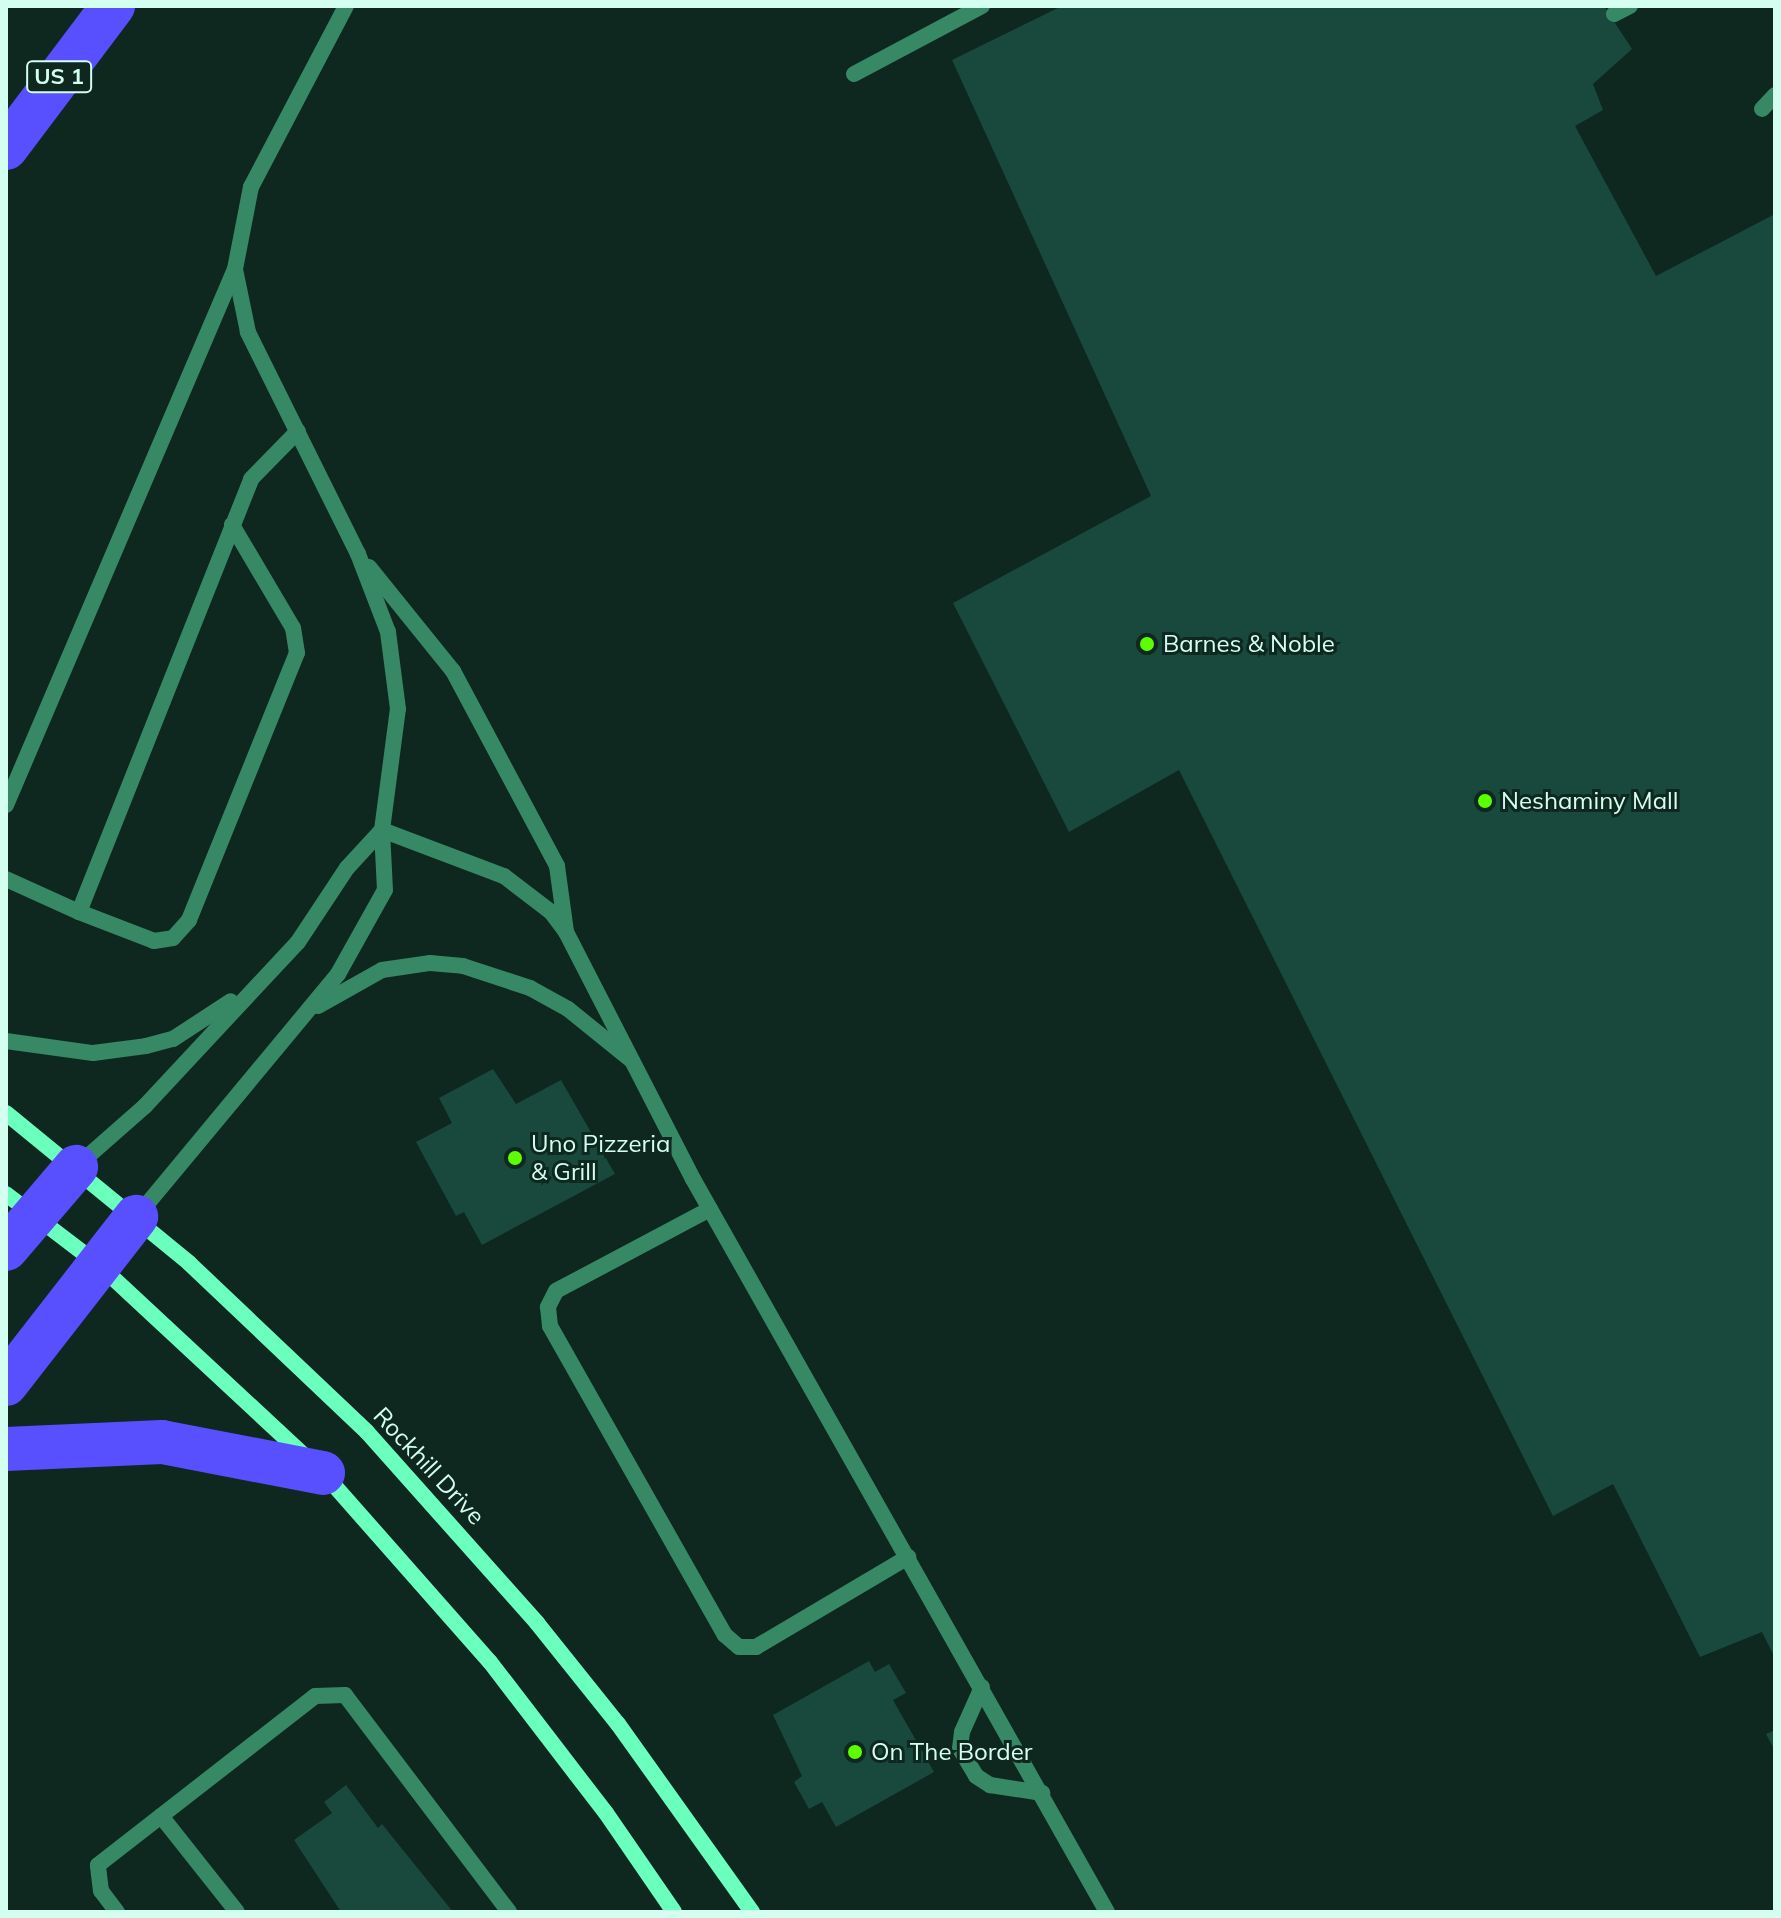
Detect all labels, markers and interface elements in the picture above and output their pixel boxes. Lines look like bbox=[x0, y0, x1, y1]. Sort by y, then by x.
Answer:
road number: US 1 bbox=[25, 59, 93, 95]
place label: Barnes & Noble bbox=[1163, 630, 1335, 658]
marker: Barnes & Noble bbox=[1138, 635, 1156, 653]
place label: Neshaminy Mall bbox=[1501, 787, 1679, 815]
marker: Neshaminy Mall bbox=[1476, 792, 1494, 810]
place label: Uno Pizzeria & Grill bbox=[531, 1130, 670, 1186]
marker: Uno Pizzeria & Grill bbox=[506, 1149, 524, 1167]
street label: Rockhill Drive bbox=[367, 1401, 491, 1531]
place label: On The Border bbox=[871, 1738, 1032, 1766]
marker: On The Border bbox=[846, 1743, 864, 1761]

